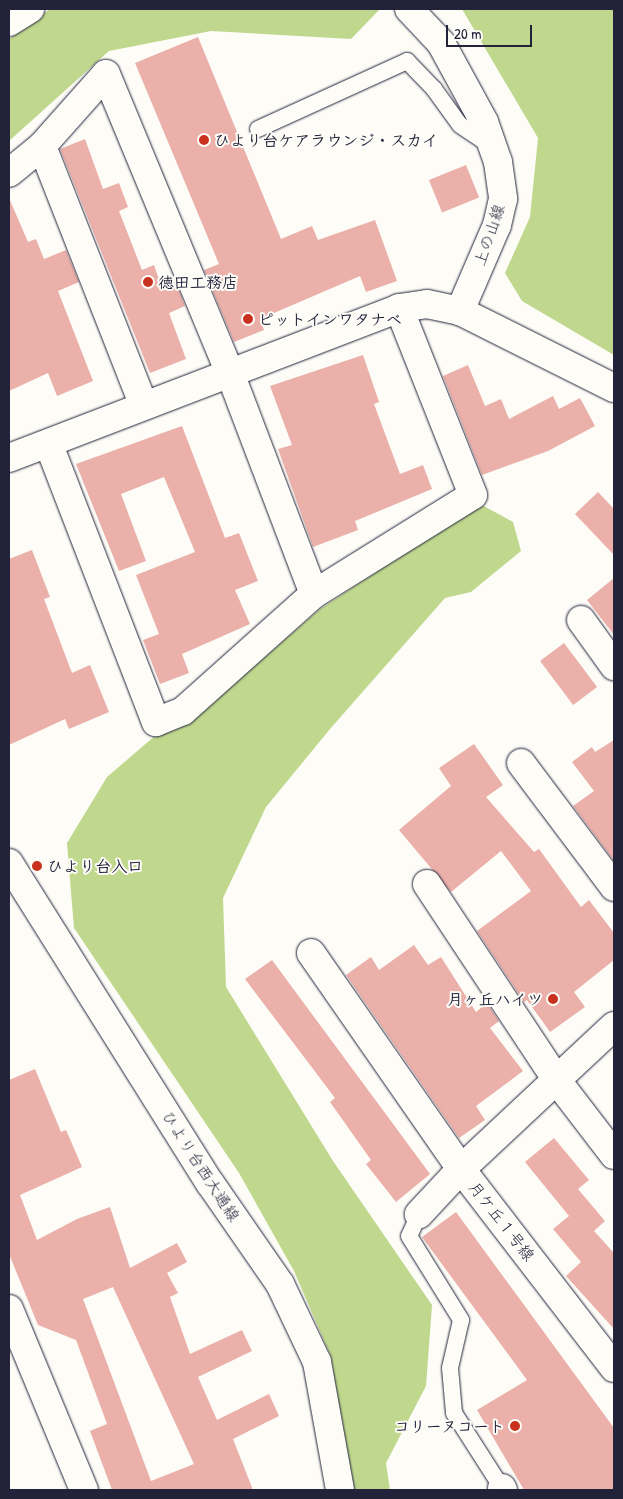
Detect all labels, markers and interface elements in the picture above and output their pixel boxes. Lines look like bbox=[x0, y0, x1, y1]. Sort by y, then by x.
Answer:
scale bar bbox=[448, 15, 534, 47]
text: 20 m bbox=[454, 23, 481, 44]
place label: ひより台ケアラウンジ・スカイ bbox=[214, 130, 438, 150]
marker: ひより台ケアラウンジ・スカイ bbox=[198, 134, 210, 146]
street label: 上の山線 bbox=[470, 202, 508, 268]
place label: 徳田工務店 bbox=[158, 272, 238, 292]
marker: 徳田工務店 bbox=[142, 276, 154, 288]
place label: ピットインワタナベ bbox=[258, 309, 402, 329]
marker: ピットインワタナベ bbox=[242, 313, 254, 325]
place label: ひより台入口 bbox=[47, 856, 143, 876]
marker: ひより台入口 bbox=[31, 860, 43, 872]
place label: 月ヶ丘ハイツ bbox=[447, 989, 543, 1009]
marker: 月ヶ丘ハイツ bbox=[547, 993, 559, 1005]
street label: ひより台西大通線 bbox=[158, 1107, 244, 1225]
street label: 月ケ丘１号線 bbox=[465, 1177, 539, 1265]
place label: コリーヌコート bbox=[393, 1416, 505, 1436]
marker: コリーヌコート bbox=[509, 1420, 521, 1432]

